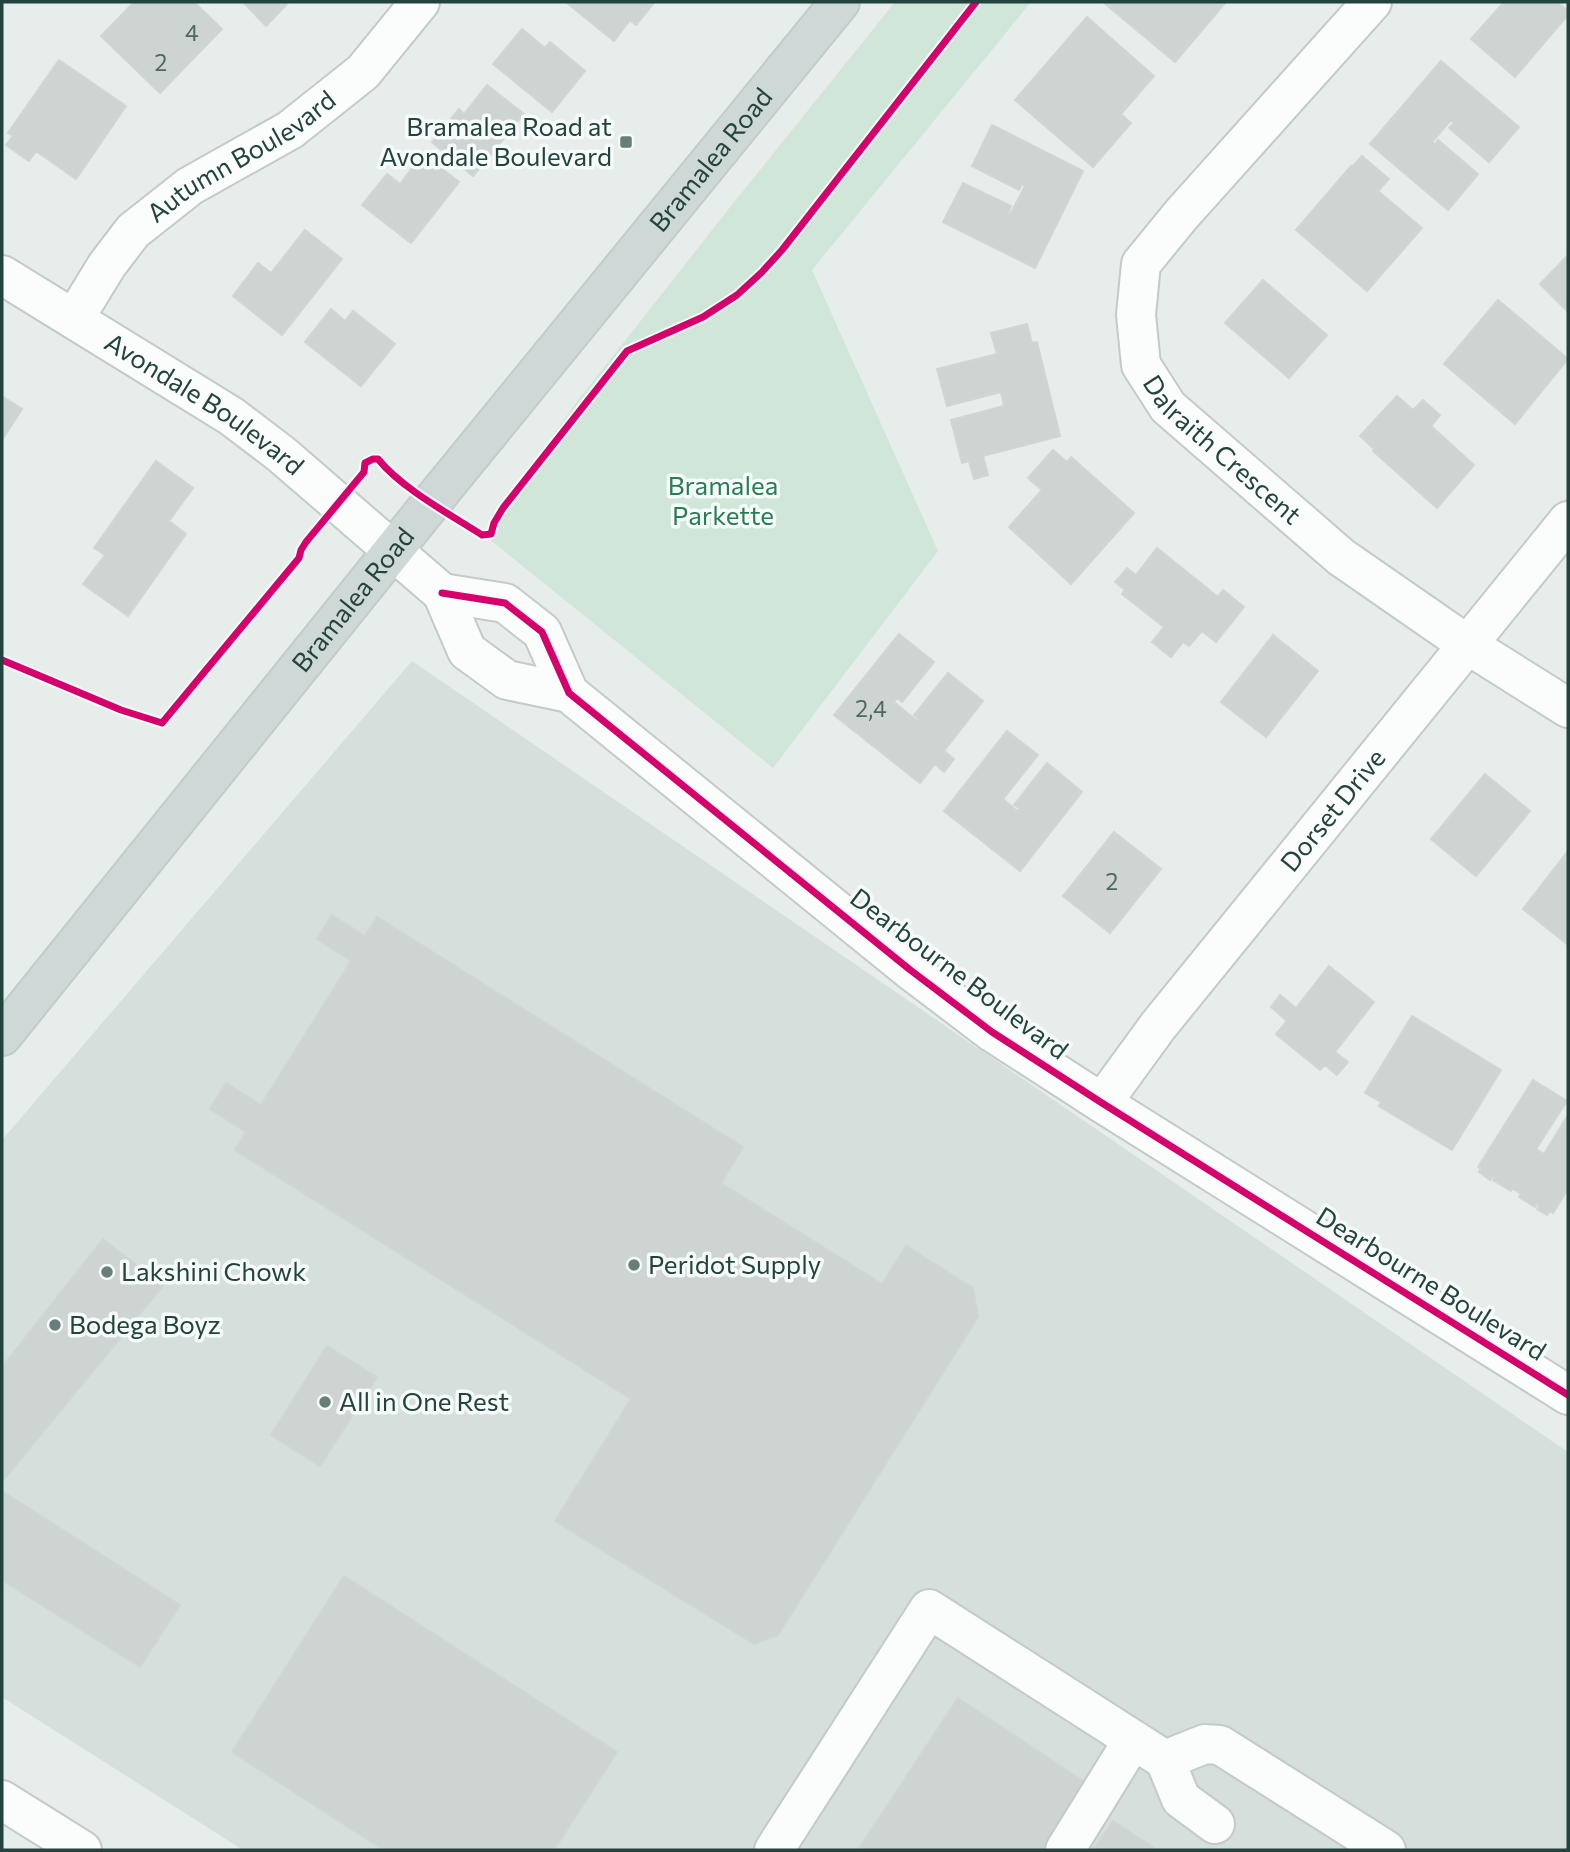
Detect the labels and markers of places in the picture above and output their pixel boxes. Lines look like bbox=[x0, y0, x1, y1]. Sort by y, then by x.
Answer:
place label: Bramalea Road at Avondale Boulevard bbox=[379, 110, 612, 171]
marker: Bramalea Road at Avondale Boulevard bbox=[618, 134, 634, 150]
place label: Peridot Supply bbox=[648, 1248, 821, 1279]
place label: Lakshini Chowk bbox=[121, 1255, 306, 1286]
marker: Peridot Supply bbox=[626, 1257, 642, 1273]
marker: Lakshini Chowk bbox=[99, 1264, 115, 1280]
place label: Bodega Boyz bbox=[69, 1308, 221, 1339]
marker: Bodega Boyz bbox=[47, 1317, 63, 1333]
place label: All in One Rest bbox=[339, 1385, 509, 1416]
marker: All in One Rest bbox=[317, 1394, 333, 1410]

